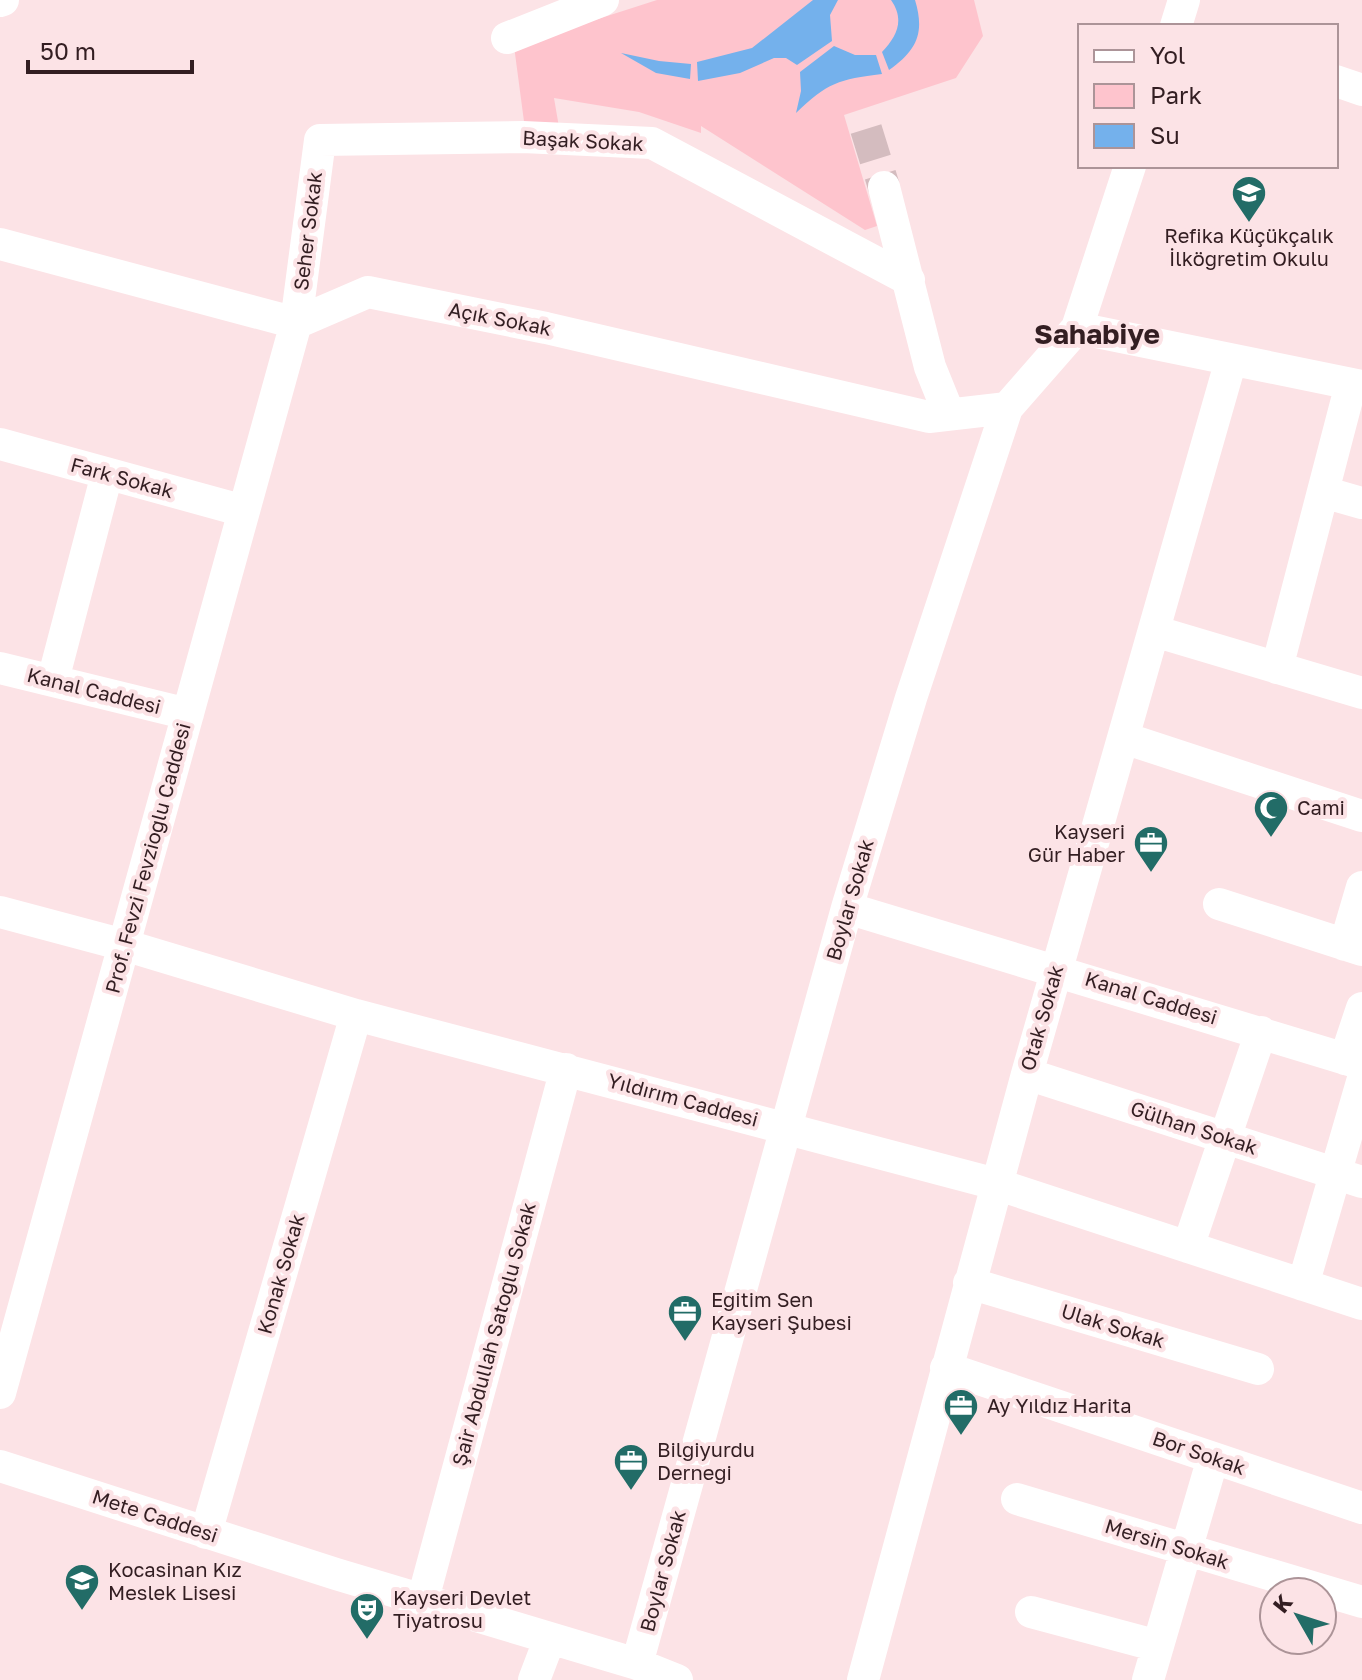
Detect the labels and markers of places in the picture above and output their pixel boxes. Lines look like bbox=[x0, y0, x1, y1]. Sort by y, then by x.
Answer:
school or university icon: Refika Küçükçalık İlköğretim Okulu bbox=[1230, 174, 1268, 224]
place label: Refika Küçükçalık İlköğretim Okulu bbox=[1164, 223, 1334, 270]
mosque icon: Cami bbox=[1252, 789, 1290, 839]
place label: Cami bbox=[1297, 795, 1345, 819]
place label: Kayseri Gür Haber bbox=[1028, 819, 1125, 866]
office icon: Kayseri Gür Haber bbox=[1132, 824, 1170, 874]
place label: Eğitim Sen Kayseri Şubesi bbox=[711, 1287, 852, 1334]
office icon: Eğitim Sen Kayseri Şubesi bbox=[666, 1293, 704, 1343]
office icon: Ay Yıldız Harita bbox=[942, 1387, 980, 1437]
place label: Ay Yıldız Harita bbox=[987, 1393, 1132, 1417]
place label: Bilgiyurdu Derneği bbox=[657, 1437, 755, 1484]
office icon: Bilgiyurdu Derneği bbox=[612, 1442, 650, 1492]
place label: Kocasinan Kız Meslek Lisesi bbox=[108, 1557, 242, 1604]
school or university icon: Kocasinan Kız Meslek Lisesi bbox=[63, 1562, 101, 1612]
place label: Kayseri Devlet Tiyatrosu bbox=[393, 1585, 531, 1632]
theatre icon: Kayseri Devlet Tiyatrosu bbox=[348, 1591, 386, 1641]

